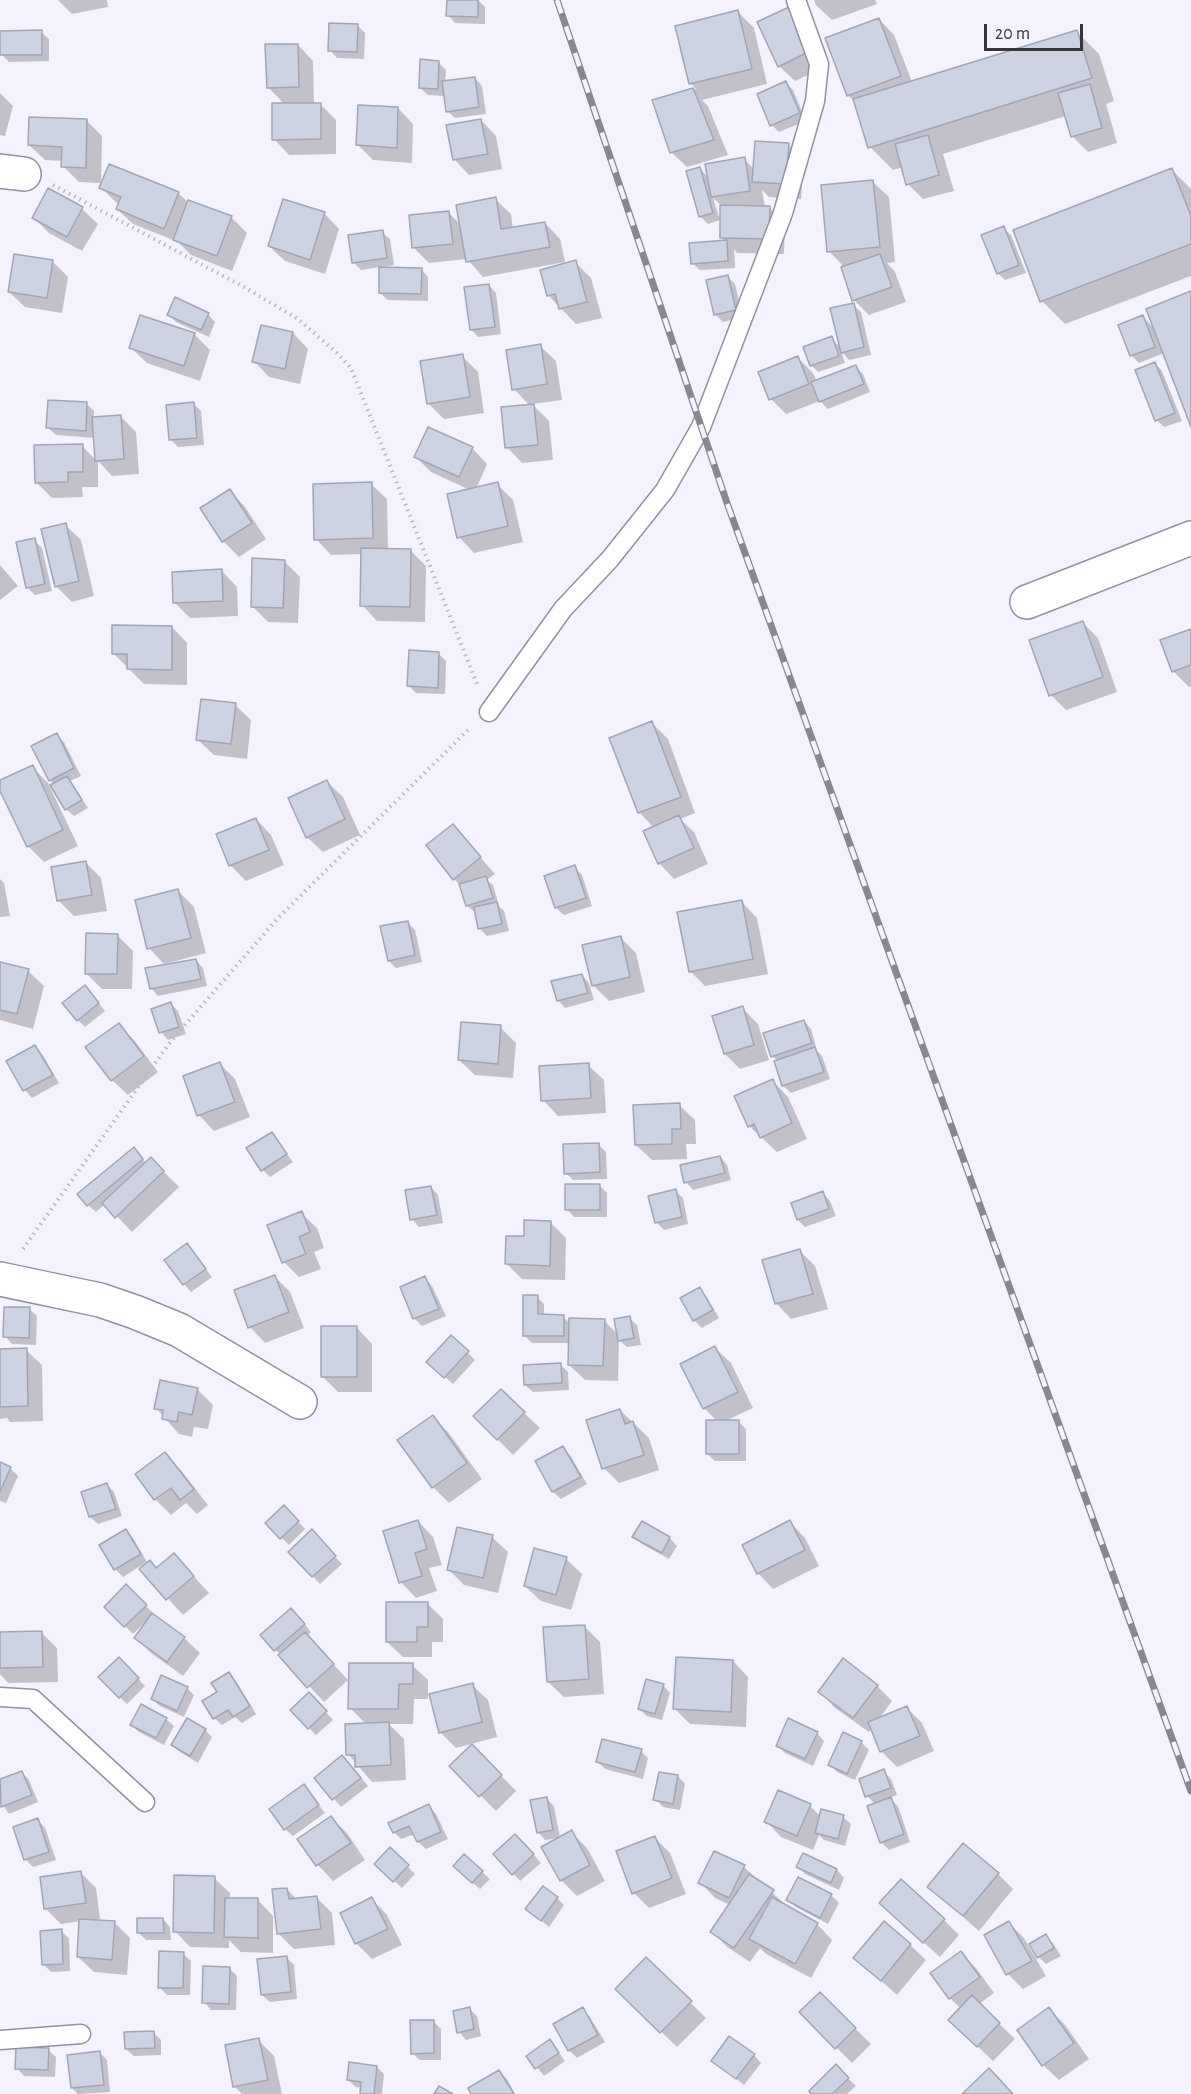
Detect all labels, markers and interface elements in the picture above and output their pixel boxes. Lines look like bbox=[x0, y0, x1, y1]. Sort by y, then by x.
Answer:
scale bar bbox=[987, 12, 1086, 50]
text: 20 m bbox=[995, 25, 1030, 43]

